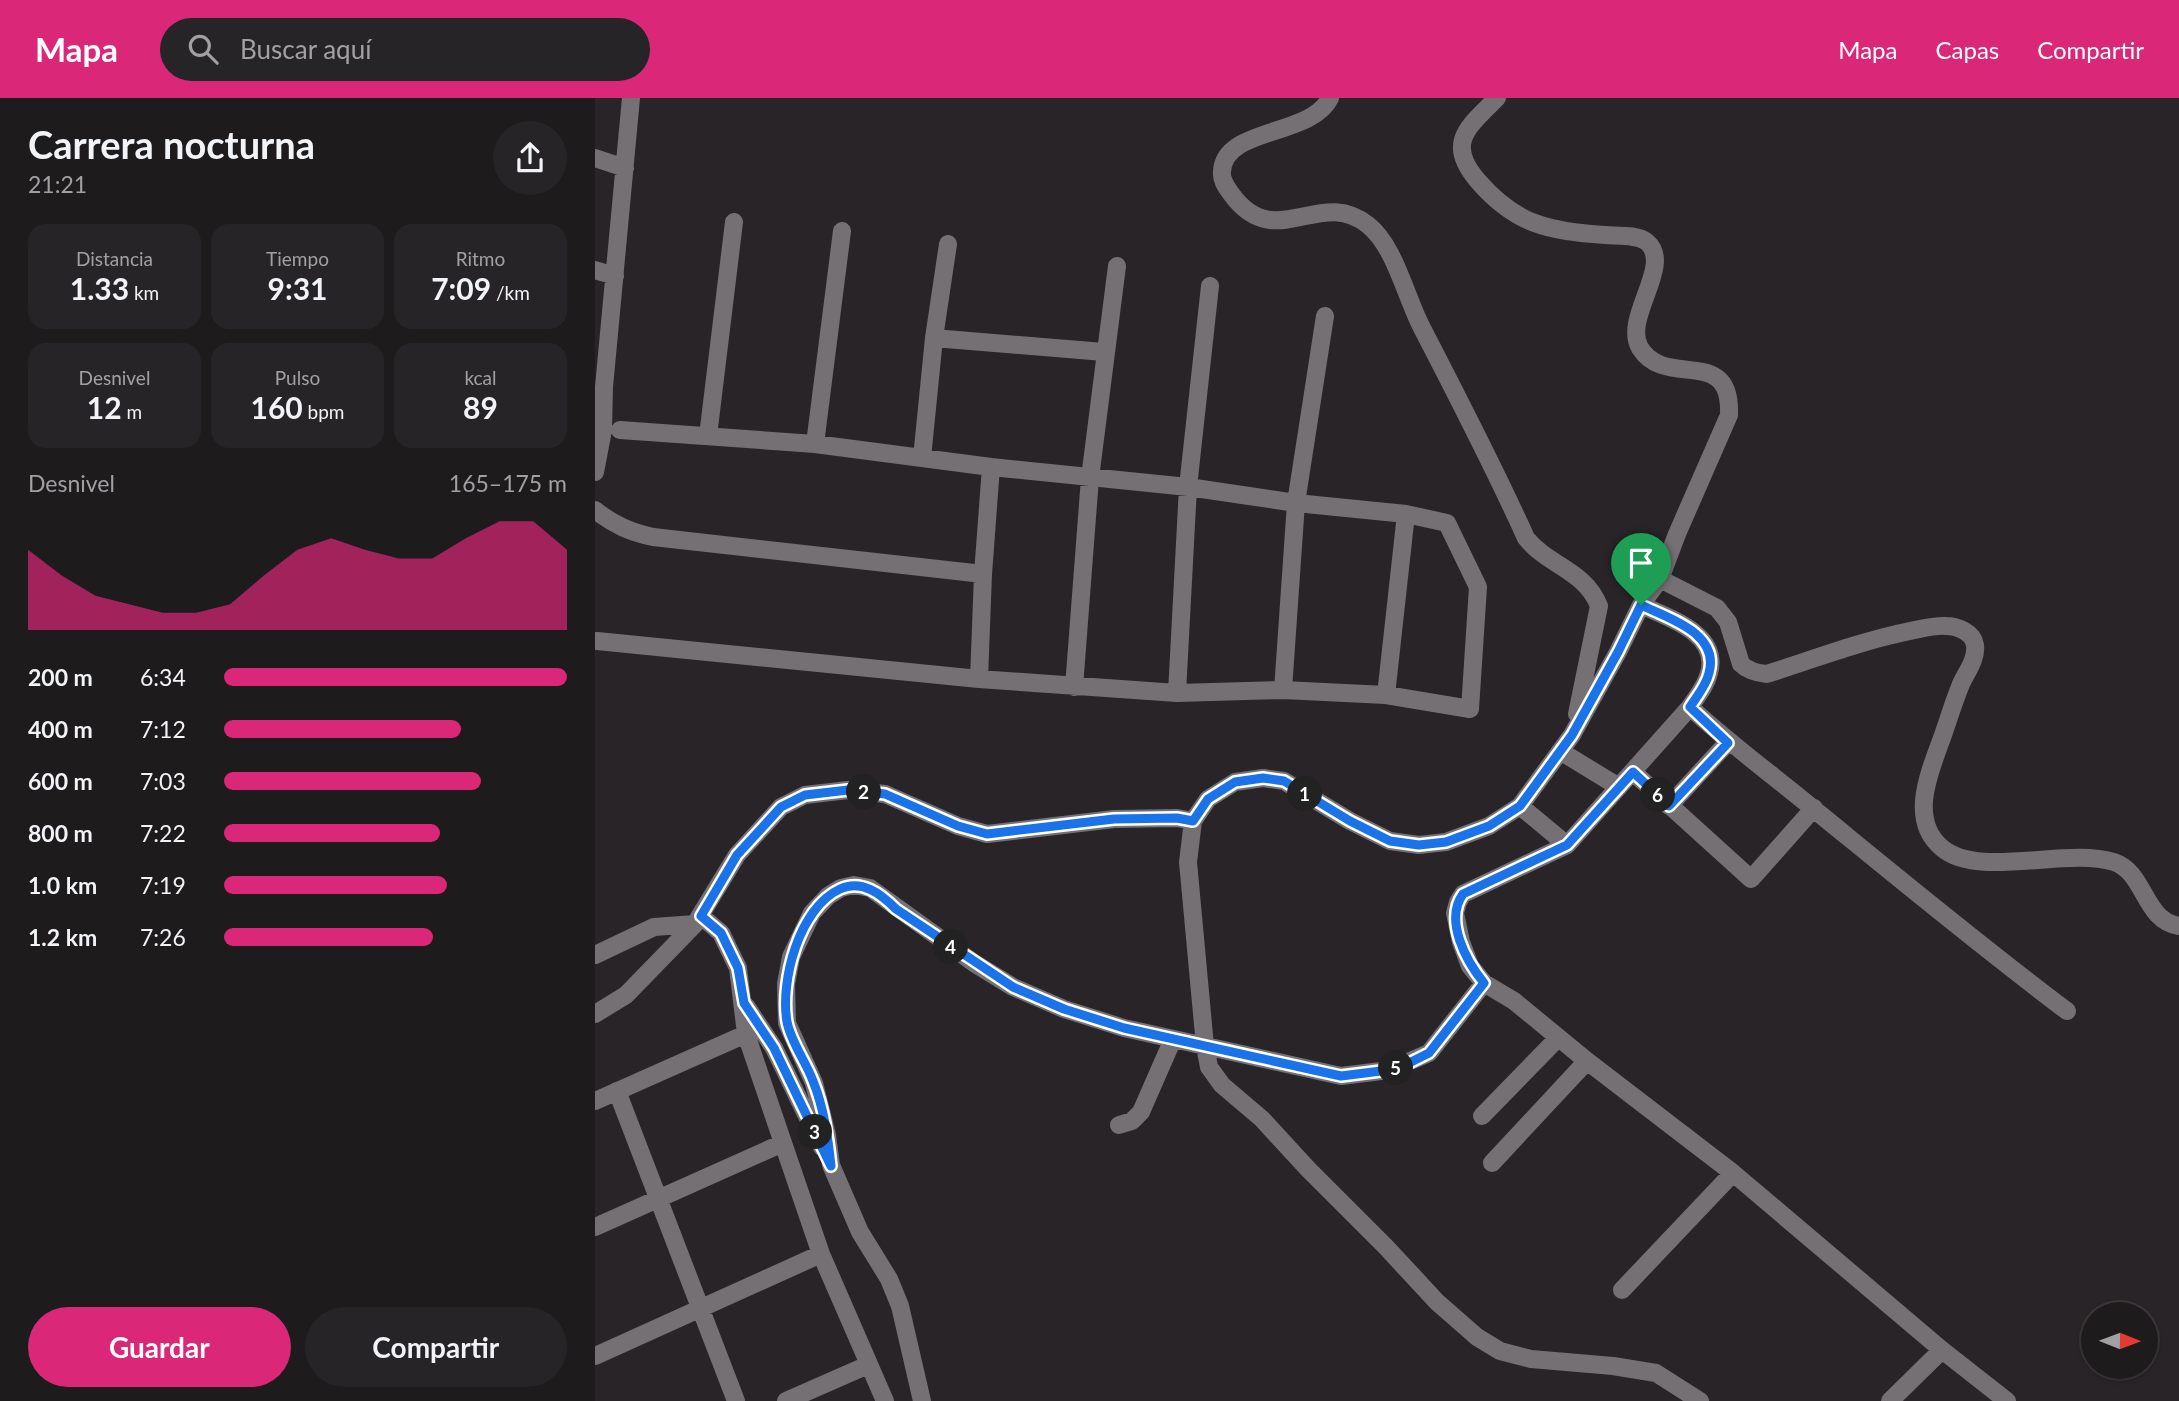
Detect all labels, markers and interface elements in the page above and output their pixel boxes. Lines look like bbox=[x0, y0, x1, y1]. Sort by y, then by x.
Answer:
search box bbox=[160, 18, 650, 81]
text: Mapa bbox=[35, 29, 118, 69]
icon: search bbox=[184, 30, 222, 68]
text: Buscar aquí bbox=[240, 33, 371, 65]
text: Mapa bbox=[1838, 35, 1897, 64]
text: Capas bbox=[1935, 35, 1999, 64]
text: Compartir bbox=[2037, 35, 2144, 64]
text: Carrera nocturna bbox=[28, 121, 315, 167]
button: share bbox=[493, 121, 567, 195]
text: 21:21 bbox=[28, 170, 87, 198]
text: Distancia bbox=[76, 247, 153, 270]
text: Tiempo bbox=[266, 247, 329, 270]
text: Ritmo bbox=[456, 247, 505, 270]
text: 1.33 bbox=[70, 270, 129, 306]
text: 9:31 bbox=[268, 270, 327, 306]
text: 7:09 bbox=[431, 270, 491, 306]
text: km bbox=[129, 281, 159, 304]
text: /km bbox=[491, 281, 530, 304]
text: Desnivel bbox=[79, 366, 150, 389]
text: Pulso bbox=[275, 366, 320, 389]
text: kcal bbox=[464, 366, 497, 389]
text: 12 bbox=[87, 389, 122, 425]
text: 160 bbox=[251, 389, 303, 425]
text: 89 bbox=[463, 389, 498, 425]
text: m bbox=[122, 400, 142, 423]
text: bpm bbox=[303, 400, 344, 423]
text: Desnivel bbox=[28, 469, 115, 497]
text: 165–175 m bbox=[449, 469, 567, 497]
pin bbox=[1611, 533, 1671, 605]
icon: arrive bbox=[1622, 544, 1660, 582]
text: 200 m bbox=[28, 663, 93, 691]
text: 6:34 bbox=[140, 663, 186, 691]
text: 400 m bbox=[28, 715, 93, 743]
text: 7:12 bbox=[140, 715, 186, 743]
text: 600 m bbox=[28, 767, 93, 795]
text: 7:03 bbox=[140, 767, 186, 795]
pin: 2 bbox=[847, 774, 881, 810]
pin: 1 bbox=[1287, 776, 1323, 812]
pin: 6 bbox=[1641, 778, 1675, 812]
text: 2 bbox=[858, 780, 869, 803]
text: 1 bbox=[1299, 782, 1310, 805]
text: 6 bbox=[1652, 783, 1663, 806]
text: 800 m bbox=[28, 819, 93, 847]
text: 7:22 bbox=[140, 819, 186, 847]
text: 1.0 km bbox=[28, 871, 97, 899]
text: 7:19 bbox=[140, 871, 186, 899]
text: 1.2 km bbox=[28, 923, 97, 951]
text: 7:26 bbox=[140, 923, 186, 951]
pin: 4 bbox=[933, 930, 969, 964]
text: 4 bbox=[945, 935, 956, 958]
pin: 5 bbox=[1379, 1051, 1413, 1086]
text: 5 bbox=[1390, 1056, 1401, 1079]
pin: 3 bbox=[797, 1114, 833, 1150]
text: 3 bbox=[809, 1120, 820, 1143]
north arrow bbox=[2081, 1302, 2158, 1379]
map controls bbox=[2081, 1302, 2158, 1379]
button: Guardar bbox=[28, 1307, 291, 1387]
button: Compartir bbox=[305, 1307, 567, 1387]

